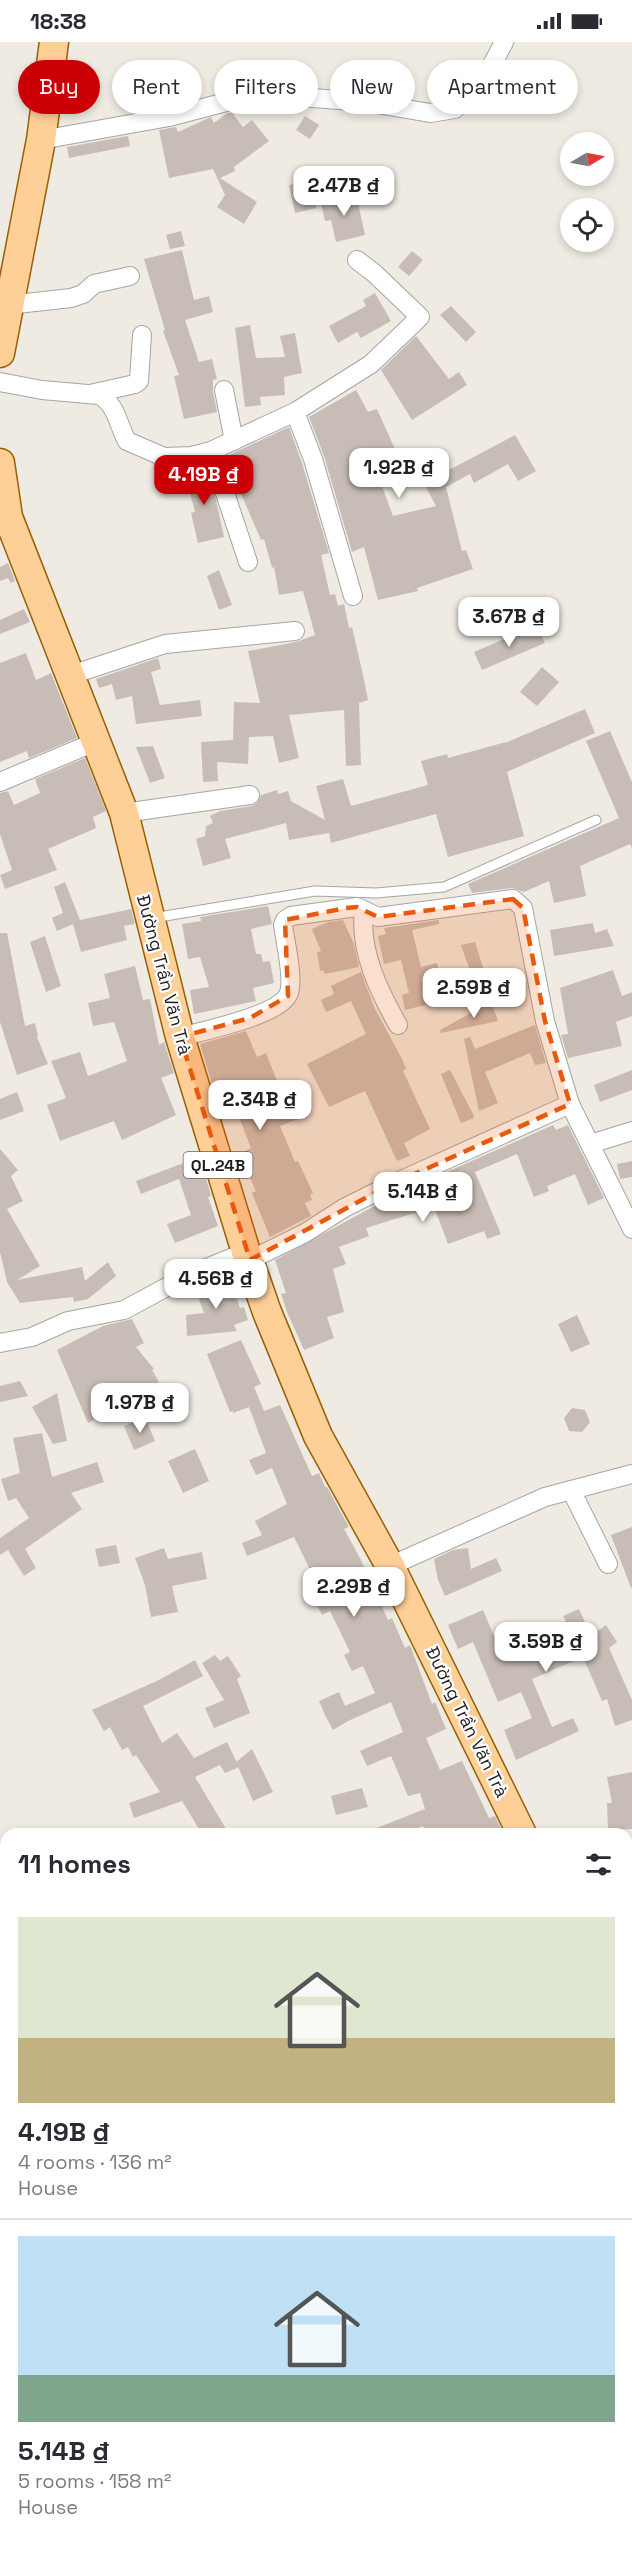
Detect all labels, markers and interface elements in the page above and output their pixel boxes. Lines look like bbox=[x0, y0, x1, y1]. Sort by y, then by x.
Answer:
text: 18:38 bbox=[30, 7, 86, 35]
chip: Buy bbox=[18, 60, 100, 114]
chip: Rent bbox=[112, 60, 202, 114]
chip: Filters bbox=[214, 60, 318, 114]
chip: New bbox=[330, 60, 415, 114]
chip: Apartment bbox=[427, 60, 578, 114]
north arrow bbox=[560, 132, 614, 186]
map controls bbox=[560, 132, 614, 252]
pin: 2.47B ₫ bbox=[289, 166, 399, 217]
text: 2.47B ₫ bbox=[307, 172, 381, 198]
button: locate bbox=[560, 198, 614, 252]
pin: 1.92B ₫ bbox=[344, 448, 454, 499]
text: 1.92B ₫ bbox=[363, 454, 435, 480]
pin: 4.19B ₫ bbox=[149, 455, 259, 506]
text: 4.19B ₫ bbox=[168, 461, 240, 487]
pin: 3.67B ₫ bbox=[454, 597, 564, 648]
text: 3.67B ₫ bbox=[472, 603, 546, 629]
street label: Đường Trần Văn Trà bbox=[132, 892, 197, 1058]
pin: 2.59B ₫ bbox=[419, 968, 529, 1019]
text: 2.59B ₫ bbox=[437, 974, 511, 1000]
pin: 2.34B ₫ bbox=[205, 1080, 315, 1131]
text: 2.34B ₫ bbox=[222, 1086, 298, 1112]
road number: QL.24B bbox=[184, 1152, 252, 1178]
pin: 5.14B ₫ bbox=[368, 1172, 478, 1223]
text: 5.14B ₫ bbox=[387, 1178, 459, 1204]
pin: 4.56B ₫ bbox=[161, 1259, 271, 1310]
text: 4.56B ₫ bbox=[178, 1265, 254, 1291]
pin: 1.97B ₫ bbox=[85, 1383, 195, 1434]
text: 1.97B ₫ bbox=[105, 1389, 175, 1415]
pin: 2.29B ₫ bbox=[299, 1567, 409, 1618]
text: 2.29B ₫ bbox=[317, 1573, 391, 1599]
pin: 3.59B ₫ bbox=[491, 1622, 601, 1673]
text: 3.59B ₫ bbox=[509, 1628, 583, 1654]
street label: Đường Trần Văn Trà bbox=[421, 1643, 514, 1801]
text: 11 homes bbox=[18, 1847, 131, 1881]
icon: filters bbox=[582, 1848, 615, 1881]
icon: home bbox=[263, 1956, 371, 2064]
text: 4.19B ₫ bbox=[18, 2115, 111, 2149]
text: 4 rooms · 136 m² bbox=[18, 2149, 172, 2175]
text: House bbox=[18, 2175, 78, 2201]
icon: home bbox=[263, 2275, 371, 2383]
text: 5.14B ₫ bbox=[18, 2434, 110, 2468]
text: 5 rooms · 158 m² bbox=[18, 2468, 171, 2494]
text: House bbox=[18, 2494, 78, 2520]

